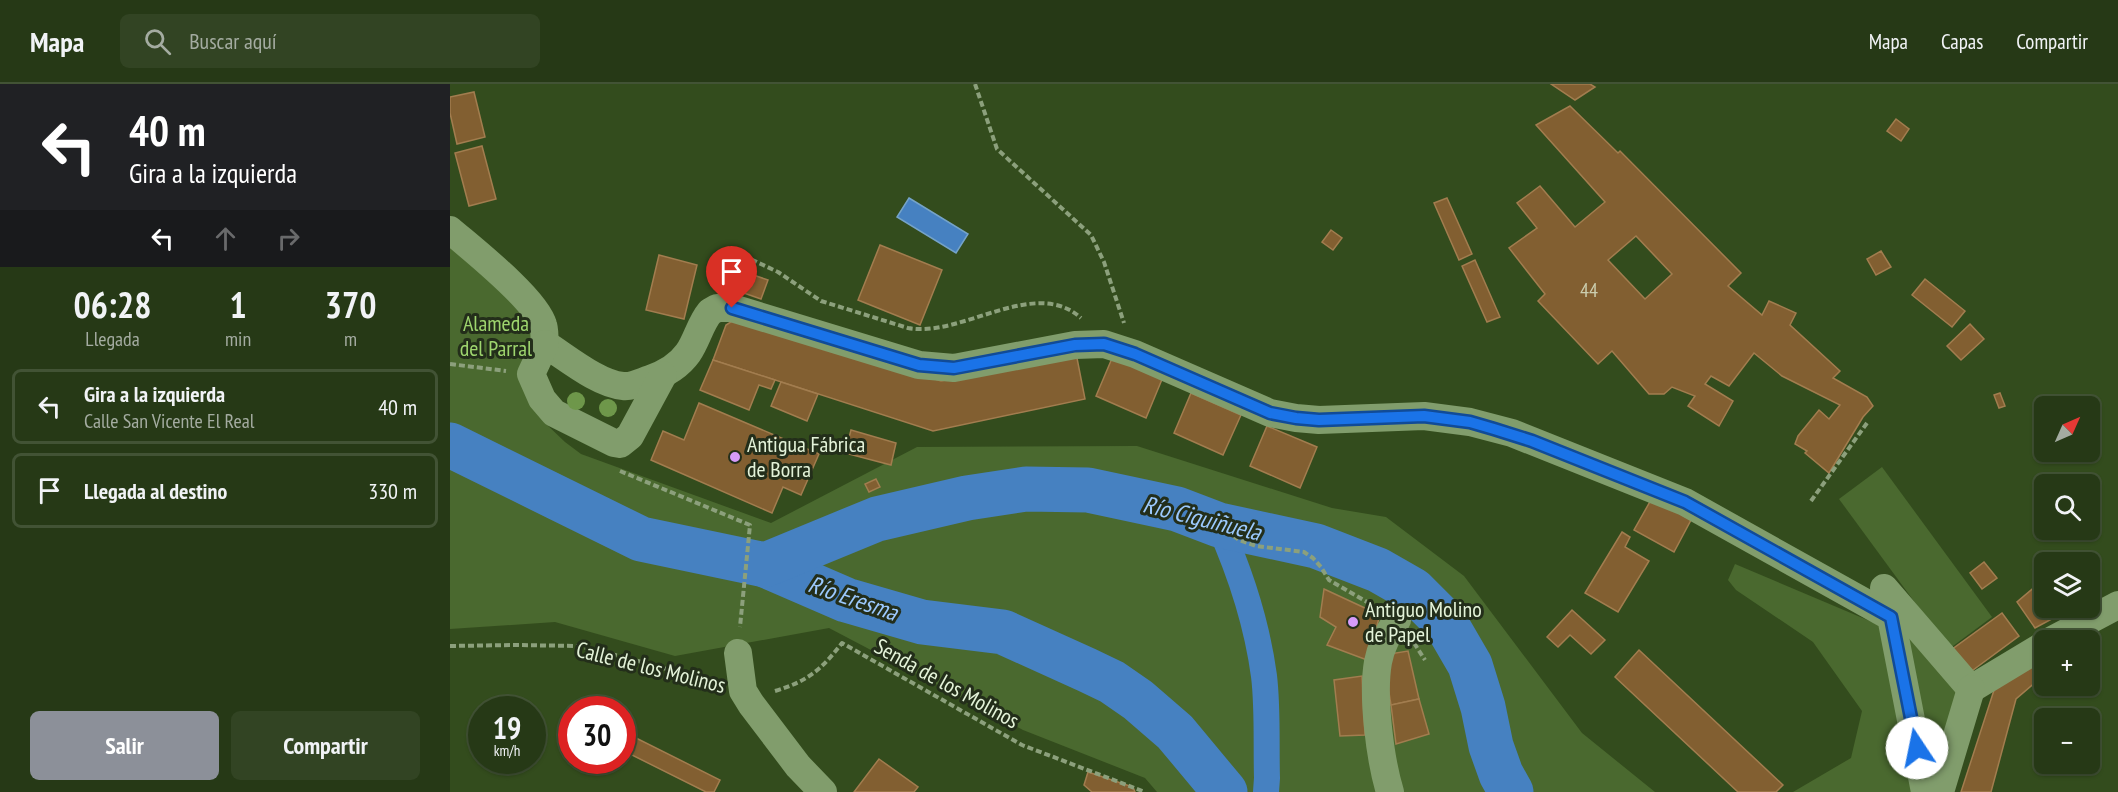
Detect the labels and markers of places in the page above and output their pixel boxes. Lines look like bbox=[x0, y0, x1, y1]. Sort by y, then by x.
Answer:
pin bbox=[706, 246, 757, 308]
place label: Antigua Fábrica de Borra bbox=[747, 430, 865, 483]
marker: Antigua Fábrica de Borra bbox=[728, 450, 742, 464]
place label: Antiguo Molino de Papel bbox=[1365, 595, 1482, 648]
marker: Antiguo Molino de Papel bbox=[1346, 615, 1360, 629]

